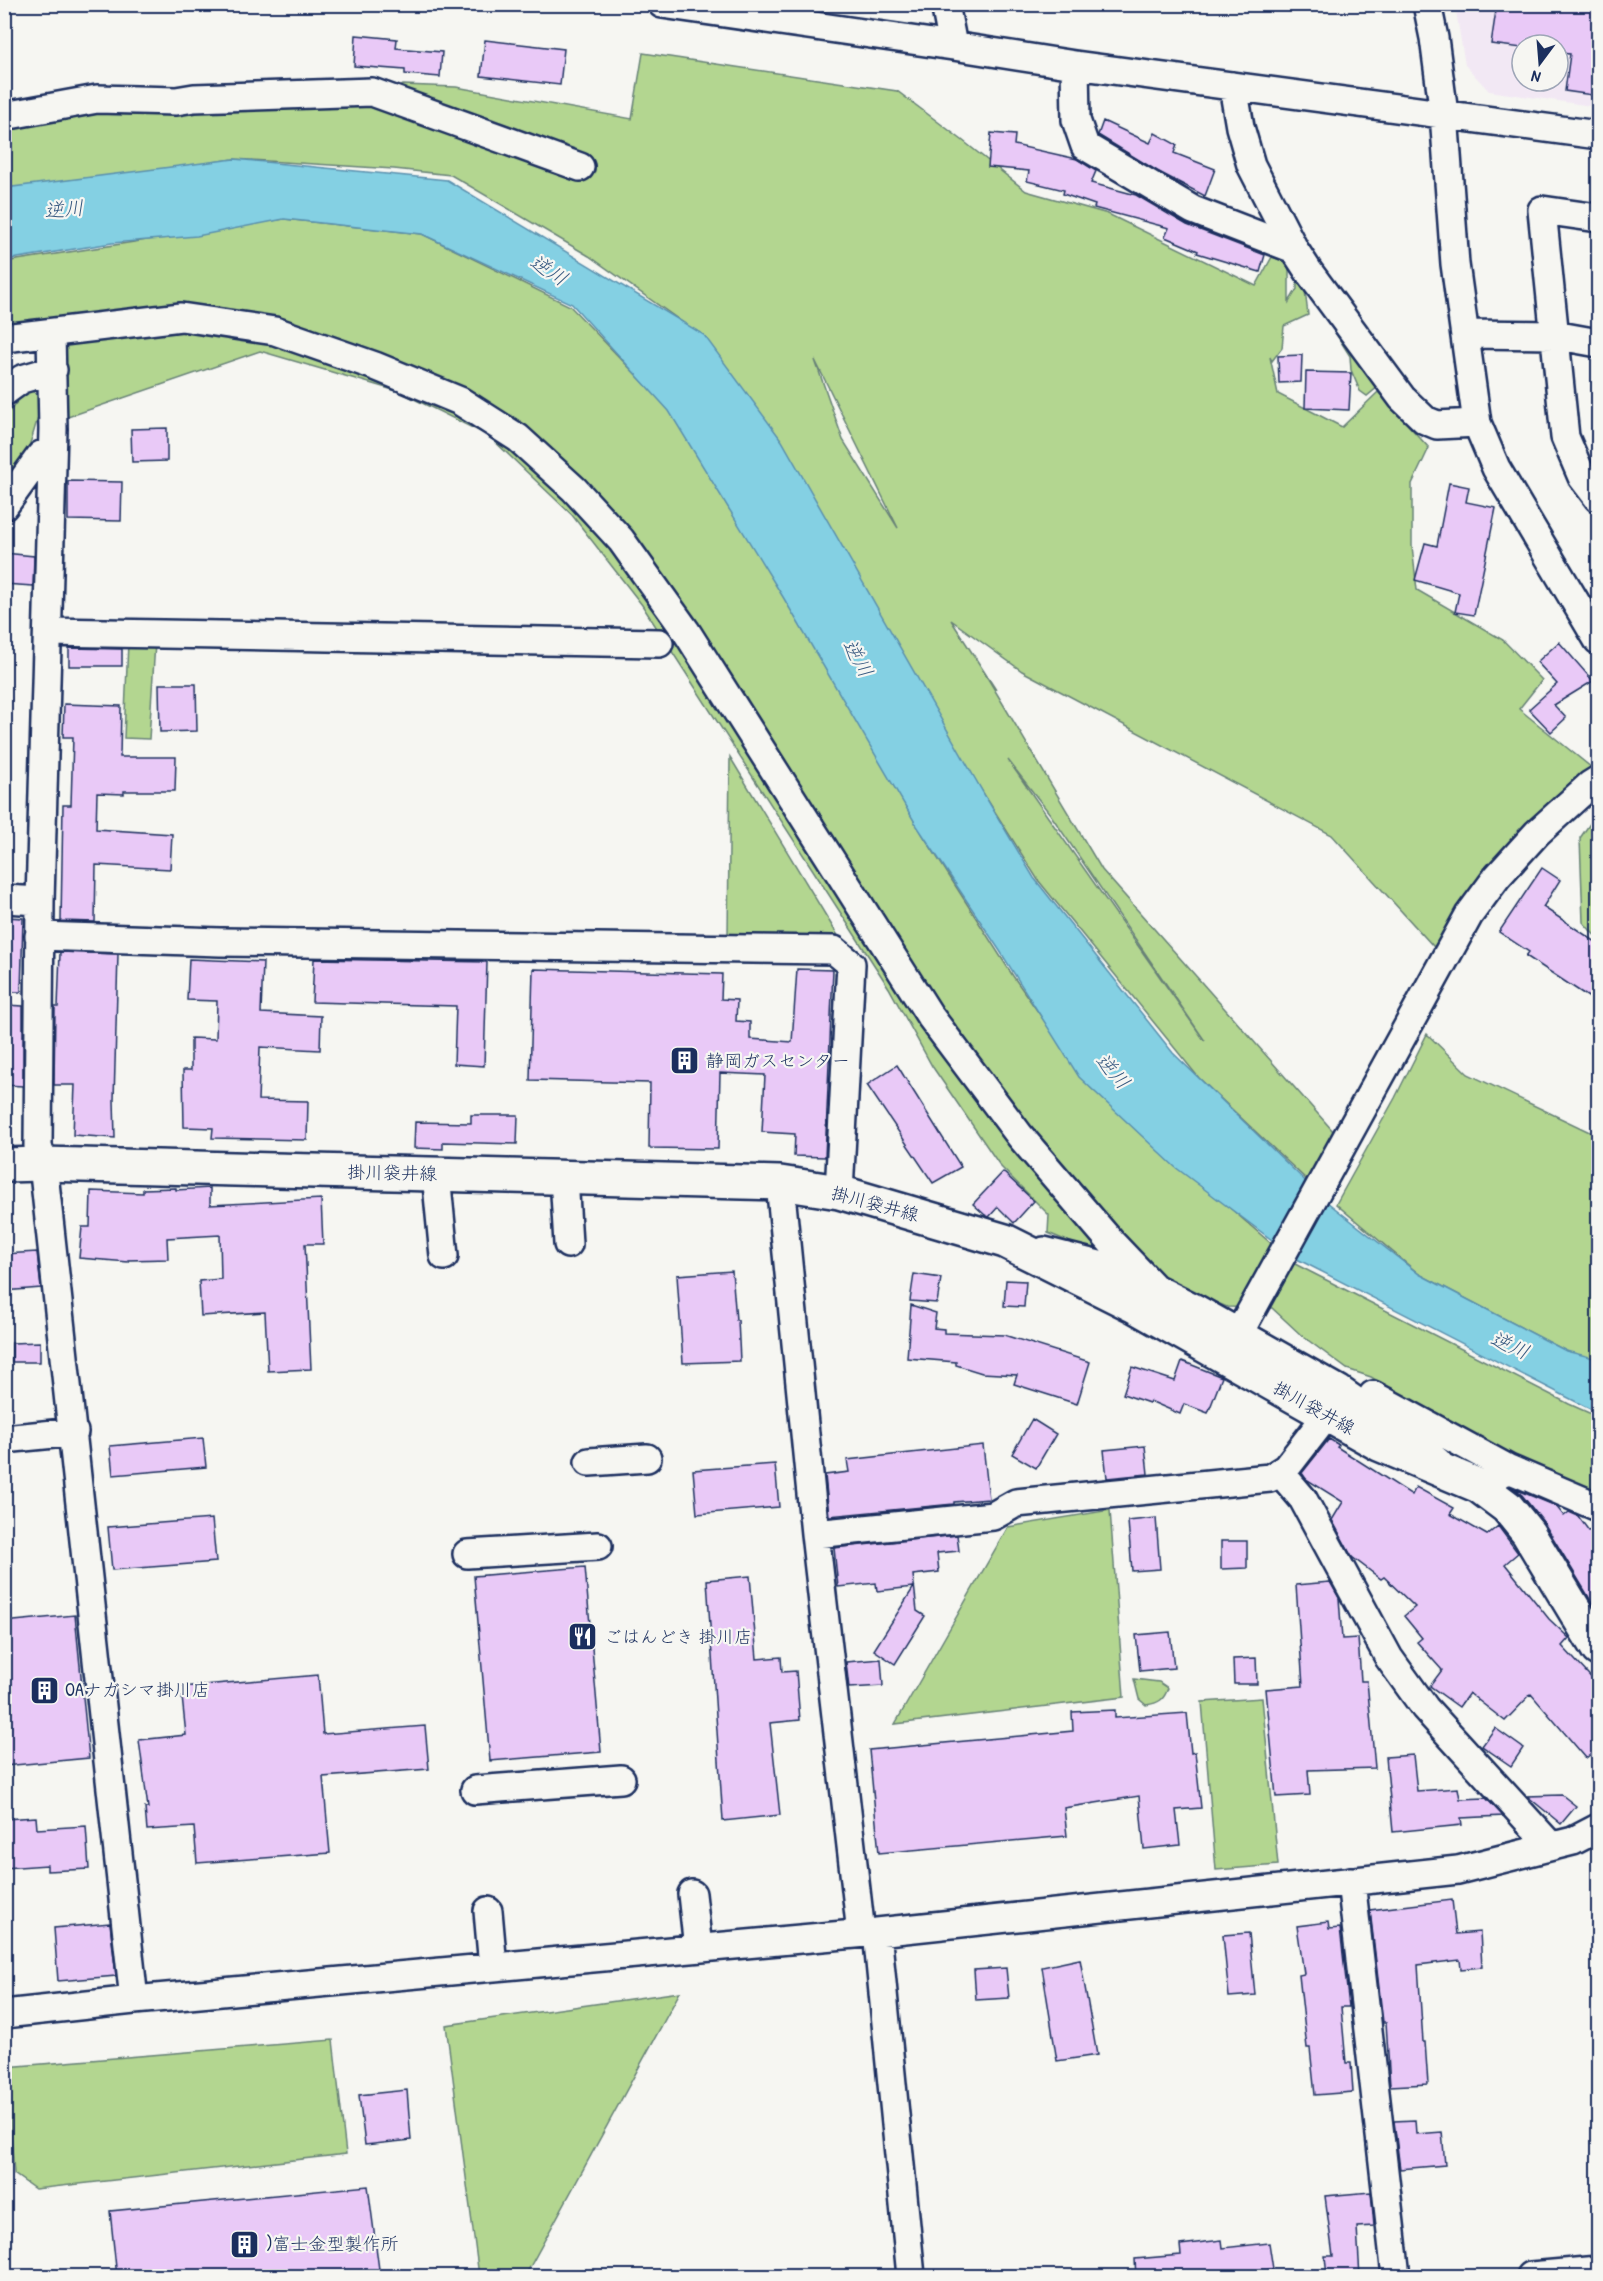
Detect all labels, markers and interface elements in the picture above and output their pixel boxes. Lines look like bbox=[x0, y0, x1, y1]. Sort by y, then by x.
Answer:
north arrow bbox=[1510, 33, 1570, 93]
text: N bbox=[1528, 66, 1543, 89]
water label: 逆川 bbox=[43, 193, 85, 224]
water label: 逆川 bbox=[525, 247, 573, 292]
water label: 逆川 bbox=[837, 634, 880, 682]
building icon: 静岡ガスセンター bbox=[669, 1045, 701, 1077]
water label: 逆川 bbox=[1090, 1047, 1137, 1095]
place label: 静岡ガスセンター bbox=[706, 1048, 850, 1073]
street label: 掛川袋井線 bbox=[347, 1159, 437, 1186]
street label: 掛川袋井線 bbox=[828, 1180, 922, 1227]
water label: 逆川 bbox=[1486, 1324, 1534, 1365]
street label: 掛川袋井線 bbox=[1269, 1375, 1360, 1440]
restaurant icon: ごはんどき 掛川店 bbox=[567, 1621, 599, 1653]
place label: ごはんどき 掛川店 bbox=[604, 1624, 752, 1649]
building icon: OAナガシマ掛川店 bbox=[28, 1674, 60, 1706]
place label: OAナガシマ掛川店 bbox=[65, 1677, 210, 1702]
building icon: )富士金型製作所 bbox=[229, 2228, 261, 2260]
place label: )富士金型製作所 bbox=[266, 2231, 399, 2256]

